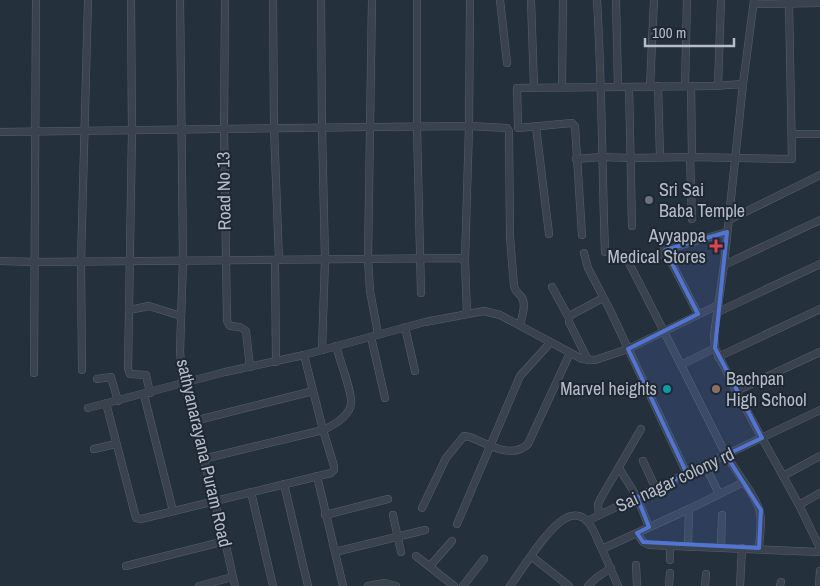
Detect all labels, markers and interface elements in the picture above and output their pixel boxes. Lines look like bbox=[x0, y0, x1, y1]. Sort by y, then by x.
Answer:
scale bar bbox=[645, 15, 734, 47]
text: 100 m bbox=[652, 22, 686, 43]
street label: Road No 13 bbox=[210, 151, 237, 231]
place label: Sri Sai Baba Temple bbox=[659, 177, 745, 223]
marker: Sri Sai Baba Temple bbox=[643, 194, 655, 206]
place label: Ayyappa Medical Stores bbox=[608, 223, 706, 269]
marker: Ayyappa Medical Stores bbox=[710, 240, 722, 252]
street label: sathyanarayana Puram Road bbox=[171, 357, 238, 549]
place label: Bachpan High School bbox=[726, 366, 806, 412]
place label: Marvel heights bbox=[560, 376, 657, 401]
marker: Marvel heights bbox=[661, 383, 673, 395]
marker: Bachpan High School bbox=[710, 383, 722, 395]
street label: Sai nagar colony rd bbox=[612, 441, 738, 518]

